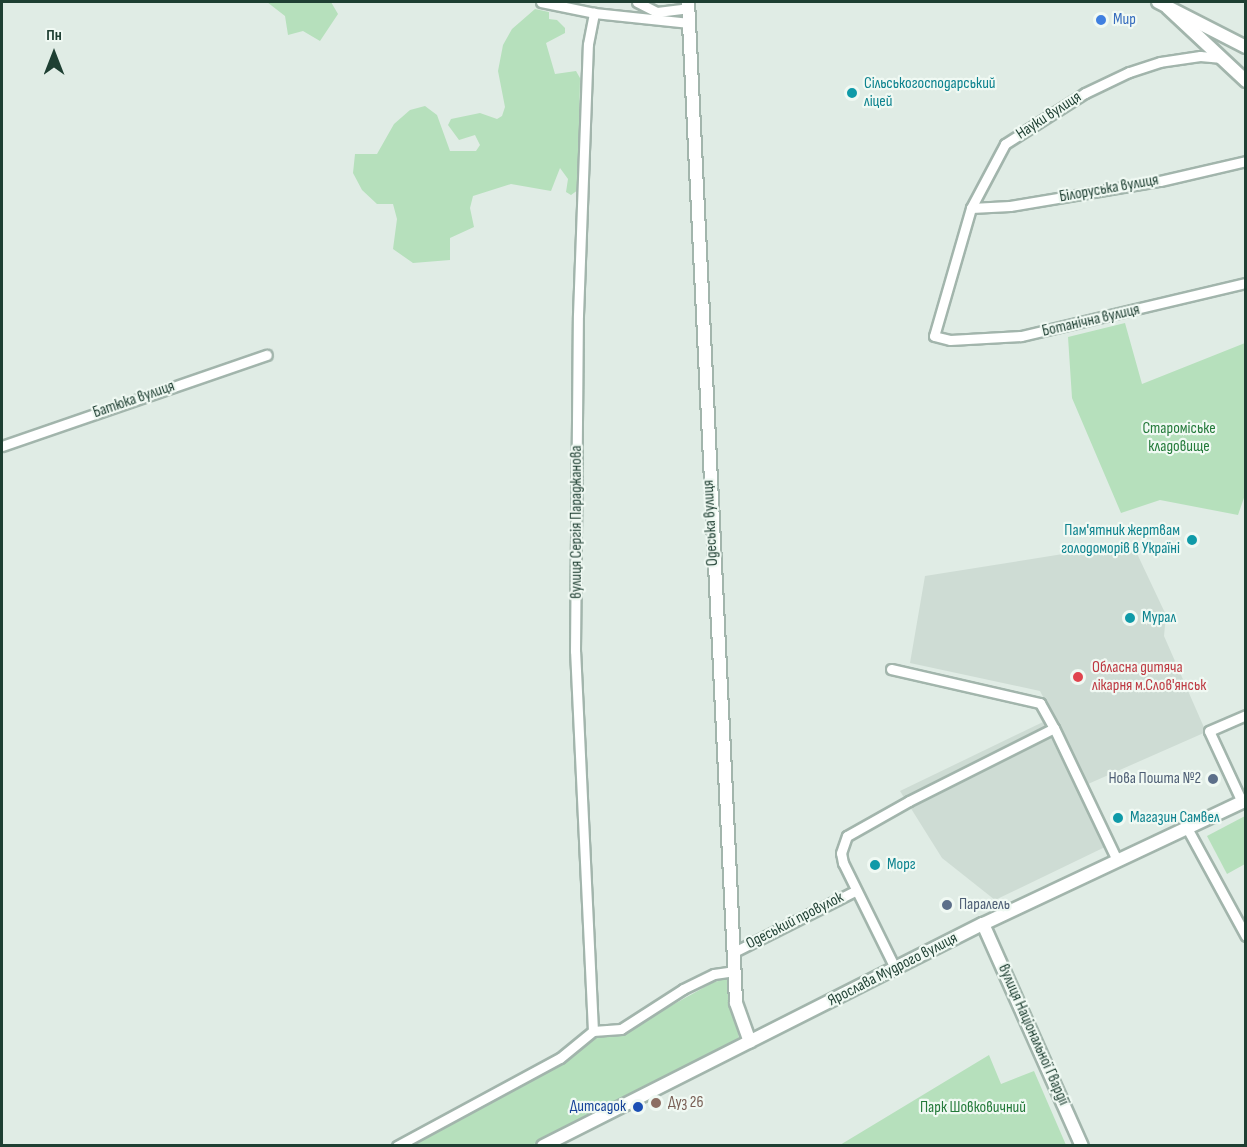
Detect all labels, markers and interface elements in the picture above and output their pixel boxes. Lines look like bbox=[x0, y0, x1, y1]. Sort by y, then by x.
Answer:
place label: Мир bbox=[1113, 10, 1136, 30]
marker: Мир bbox=[1094, 13, 1108, 27]
north arrow bbox=[24, 24, 84, 84]
text: Пн bbox=[46, 26, 62, 45]
place label: Сільськогосподарський ліцей bbox=[864, 74, 996, 112]
marker: Сільськогосподарський ліцей bbox=[845, 86, 859, 100]
street label: Науки вулиця bbox=[1013, 88, 1085, 144]
street label: Білоруська вулиця bbox=[1058, 171, 1160, 207]
street label: Ботанічна вулиця bbox=[1040, 300, 1142, 342]
street label: Батюка вулиця bbox=[91, 377, 177, 423]
park label: Староміське кладовище bbox=[1142, 419, 1216, 457]
street label: вулиця Сергія Параджанова bbox=[567, 445, 587, 599]
street label: Одеська вулиця bbox=[699, 479, 723, 567]
place label: Пам'ятник жертвам голодоморів в Україні bbox=[1061, 521, 1180, 559]
marker: Пам'ятник жертвам голодоморів в Україні bbox=[1185, 533, 1199, 547]
place label: Мурал bbox=[1142, 608, 1176, 628]
marker: Мурал bbox=[1123, 611, 1137, 625]
place label: Обласна дитяча лікарня м.Слов'янськ bbox=[1092, 658, 1206, 696]
marker: Обласна дитяча лікарня м.Слов'янськ bbox=[1069, 668, 1087, 686]
place label: Нова Пошта №2 bbox=[1108, 769, 1201, 789]
marker: Нова Пошта №2 bbox=[1206, 772, 1220, 786]
place label: Магазин Самвел bbox=[1130, 808, 1220, 828]
marker: Магазин Самвел bbox=[1111, 811, 1125, 825]
place label: Морг bbox=[887, 855, 916, 875]
marker: Морг bbox=[868, 858, 882, 872]
street label: Одеський провулок bbox=[743, 888, 847, 954]
place label: Паралель bbox=[959, 895, 1010, 915]
marker: Паралель bbox=[940, 898, 954, 912]
street label: Ярослава Мудрого вулиця bbox=[825, 929, 961, 1011]
street label: вулиця Національної Гвардії bbox=[993, 961, 1073, 1109]
place label: Дуз 26 bbox=[668, 1093, 703, 1113]
marker: Дуз 26 bbox=[649, 1096, 663, 1110]
place label: Дитсадок bbox=[570, 1097, 626, 1117]
park label: Парк Шовковичний bbox=[920, 1098, 1026, 1118]
marker: Дитсадок bbox=[631, 1100, 645, 1114]

